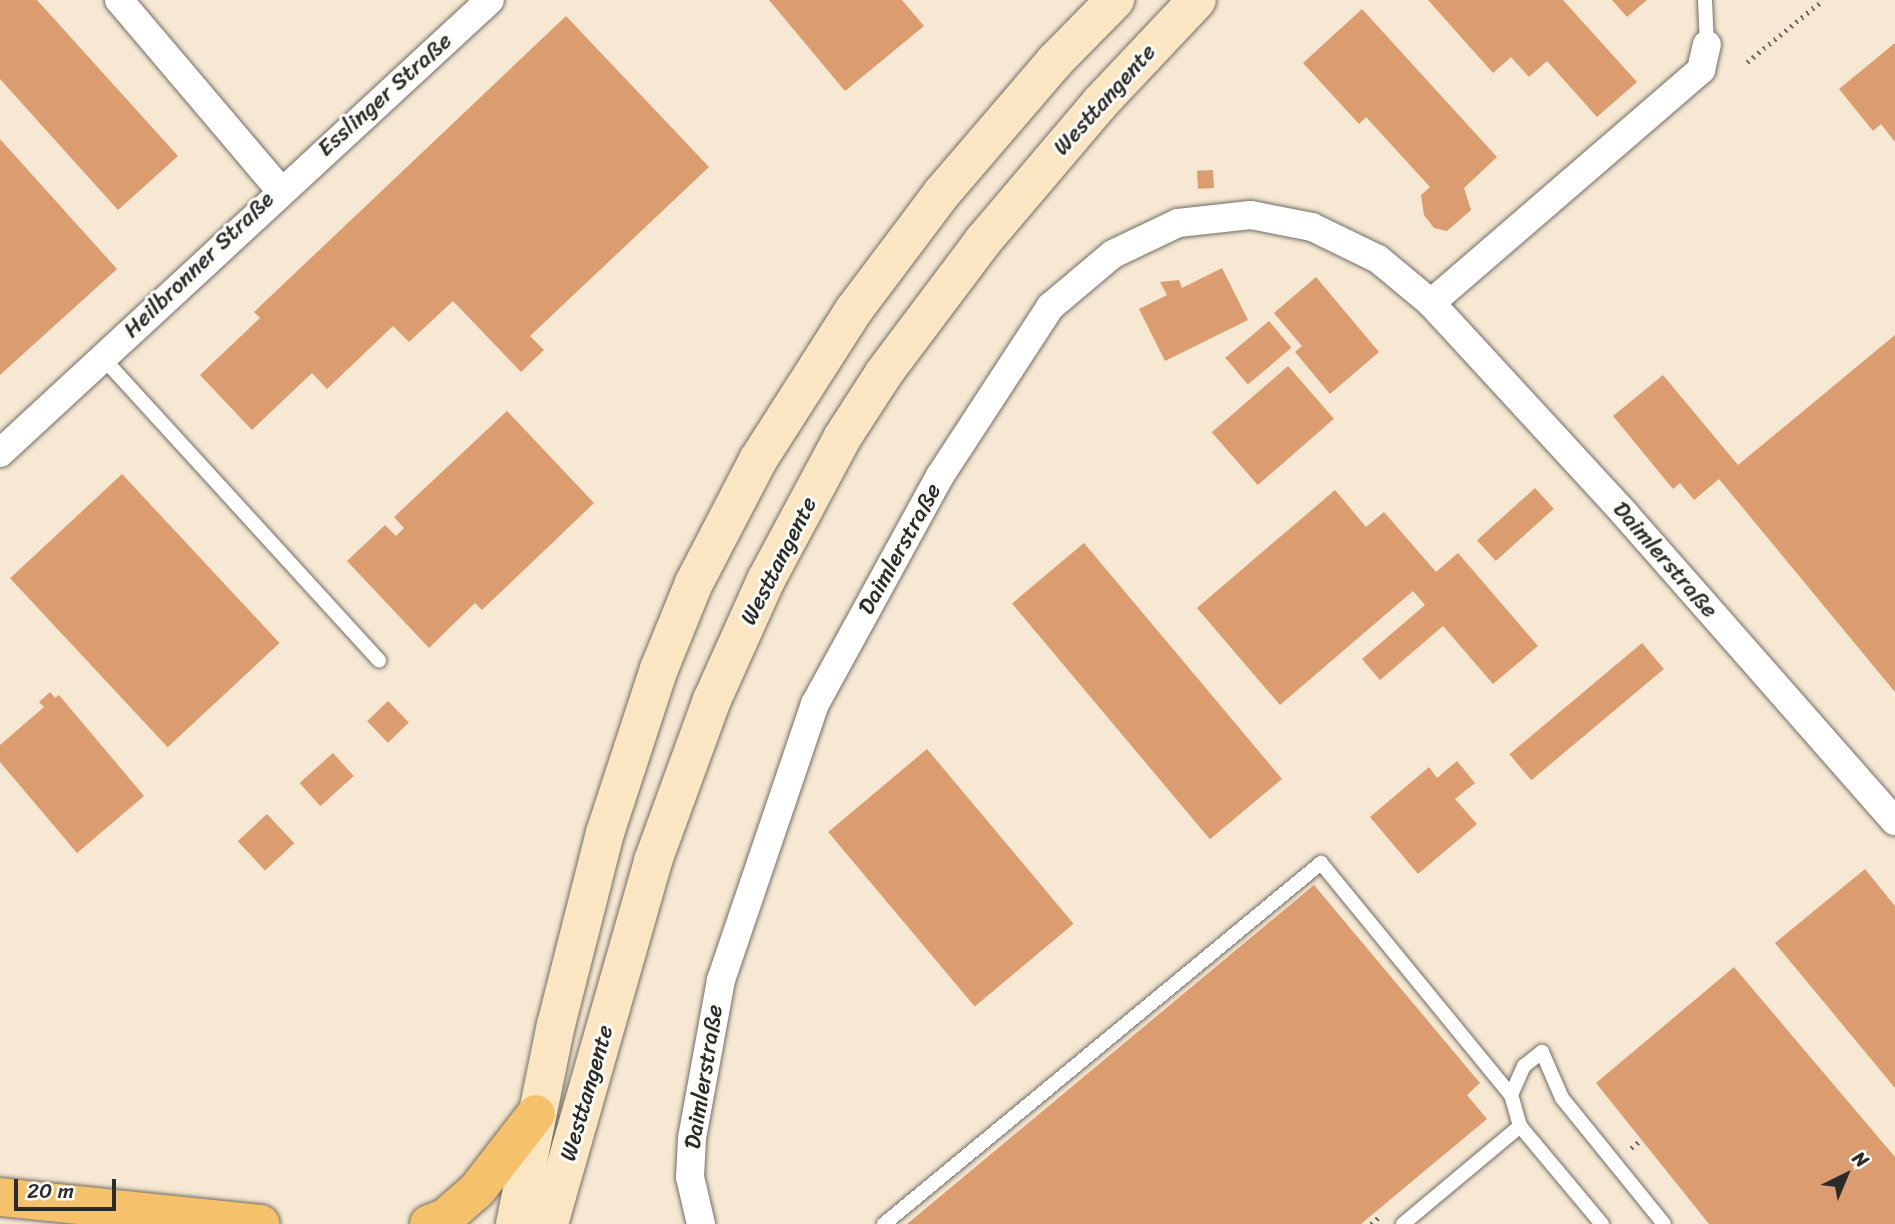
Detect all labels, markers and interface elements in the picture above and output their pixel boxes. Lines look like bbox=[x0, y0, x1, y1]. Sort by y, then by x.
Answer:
street label: Esslinger Straße bbox=[312, 27, 458, 163]
street label: Westtangente bbox=[1048, 39, 1162, 161]
street label: Heilbronner Straße bbox=[118, 186, 280, 344]
street label: Daimlerstraße bbox=[853, 479, 947, 619]
street label: Westtangente bbox=[735, 492, 823, 630]
street label: Daimlerstraße bbox=[1607, 496, 1723, 624]
street label: Daimlerstraße bbox=[679, 1003, 729, 1151]
street label: Westtangente bbox=[554, 1022, 620, 1164]
north arrow bbox=[1811, 1140, 1881, 1210]
text: N bbox=[1845, 1143, 1877, 1176]
scale bar bbox=[18, 1164, 119, 1208]
text: 20 m bbox=[27, 1172, 74, 1210]

